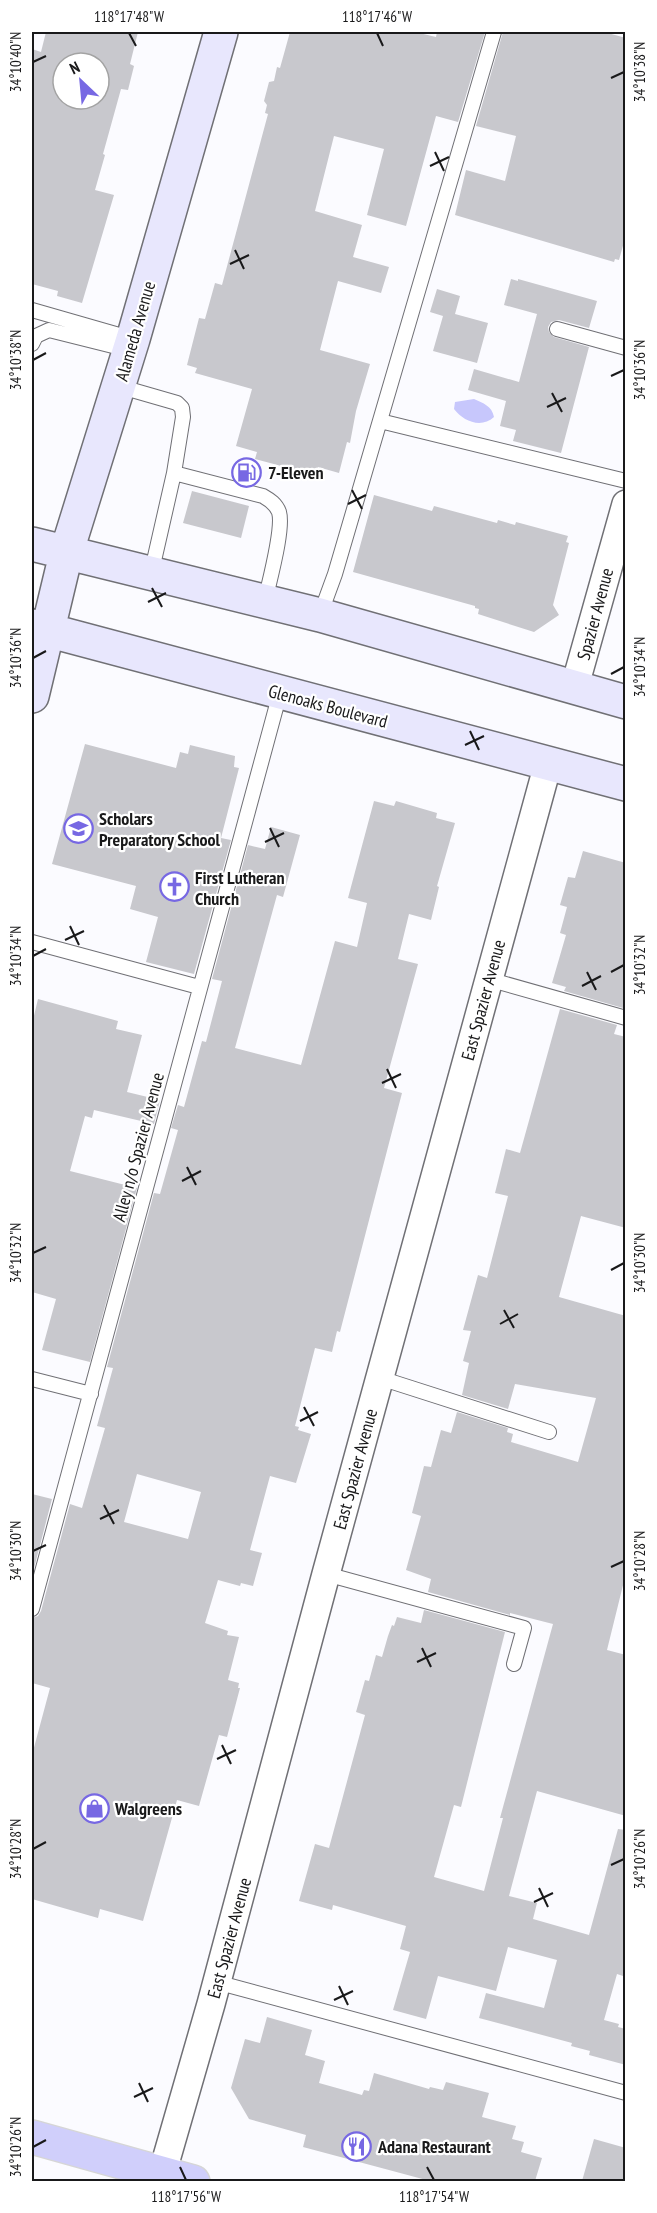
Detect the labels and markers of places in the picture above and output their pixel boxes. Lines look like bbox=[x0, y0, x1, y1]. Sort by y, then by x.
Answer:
fuel station icon: 7-Eleven bbox=[231, 456, 263, 488]
place label: 7-Eleven bbox=[268, 461, 324, 484]
place label: Scholars Preparatory School bbox=[99, 807, 221, 851]
school or university icon: Scholars Preparatory School bbox=[62, 812, 94, 844]
place label: First Lutheran Church bbox=[195, 866, 285, 910]
church icon: First Lutheran Church bbox=[158, 871, 190, 903]
shop icon: Walgreens bbox=[78, 1792, 110, 1824]
place label: Walgreens bbox=[114, 1797, 182, 1820]
restaurant icon: Adana Restaurant bbox=[341, 2130, 373, 2162]
place label: Adana Restaurant bbox=[377, 2135, 491, 2158]

